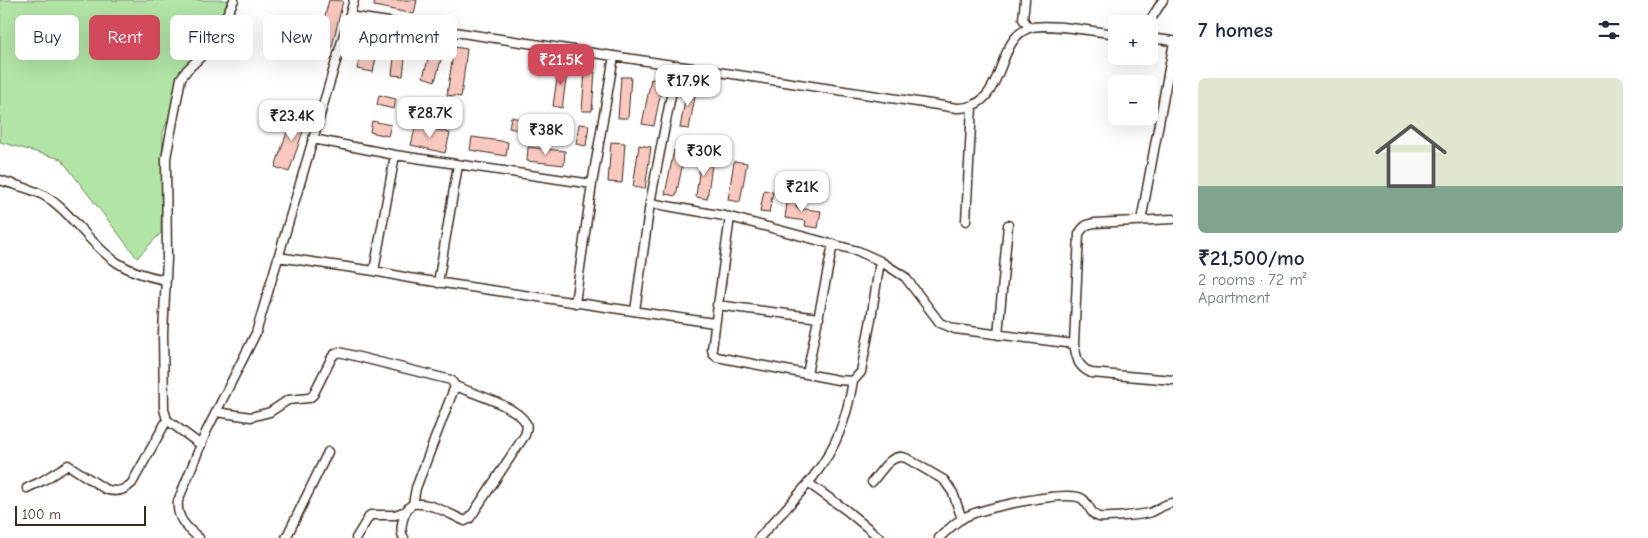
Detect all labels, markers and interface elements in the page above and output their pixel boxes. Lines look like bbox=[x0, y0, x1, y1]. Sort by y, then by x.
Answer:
chip: Buy bbox=[15, 15, 79, 60]
chip: Rent bbox=[89, 15, 160, 60]
chip: Filters bbox=[170, 15, 253, 60]
chip: New bbox=[263, 15, 330, 60]
chip: Apartment bbox=[340, 15, 457, 60]
map controls bbox=[1108, 15, 1158, 125]
button: + bbox=[1108, 15, 1158, 65]
icon: filters bbox=[1595, 16, 1623, 44]
text: 7 homes bbox=[1198, 18, 1273, 42]
pin: ₹21.5K bbox=[520, 44, 602, 86]
text: ₹21.5K bbox=[539, 51, 583, 69]
pin: ₹17.9K bbox=[647, 64, 729, 107]
text: ₹17.9K bbox=[667, 72, 709, 90]
button: − bbox=[1108, 75, 1158, 125]
pin: ₹28.7K bbox=[389, 96, 471, 139]
pin: ₹23.4K bbox=[251, 100, 333, 142]
text: ₹28.7K bbox=[408, 104, 452, 122]
text: ₹23.4K bbox=[270, 107, 314, 125]
icon: home bbox=[1366, 111, 1456, 201]
pin: ₹38K bbox=[516, 114, 576, 156]
text: ₹38K bbox=[529, 121, 563, 139]
pin: ₹30K bbox=[674, 134, 734, 177]
text: ₹30K bbox=[686, 142, 722, 160]
pin: ₹21K bbox=[772, 170, 832, 213]
text: ₹21K bbox=[786, 178, 818, 196]
text: ₹21,500/mo bbox=[1198, 246, 1305, 270]
text: 2 rooms · 72 m² bbox=[1198, 271, 1307, 289]
text: Apartment bbox=[1198, 289, 1270, 307]
scale bar bbox=[15, 503, 146, 526]
text: 100 m bbox=[22, 506, 61, 523]

